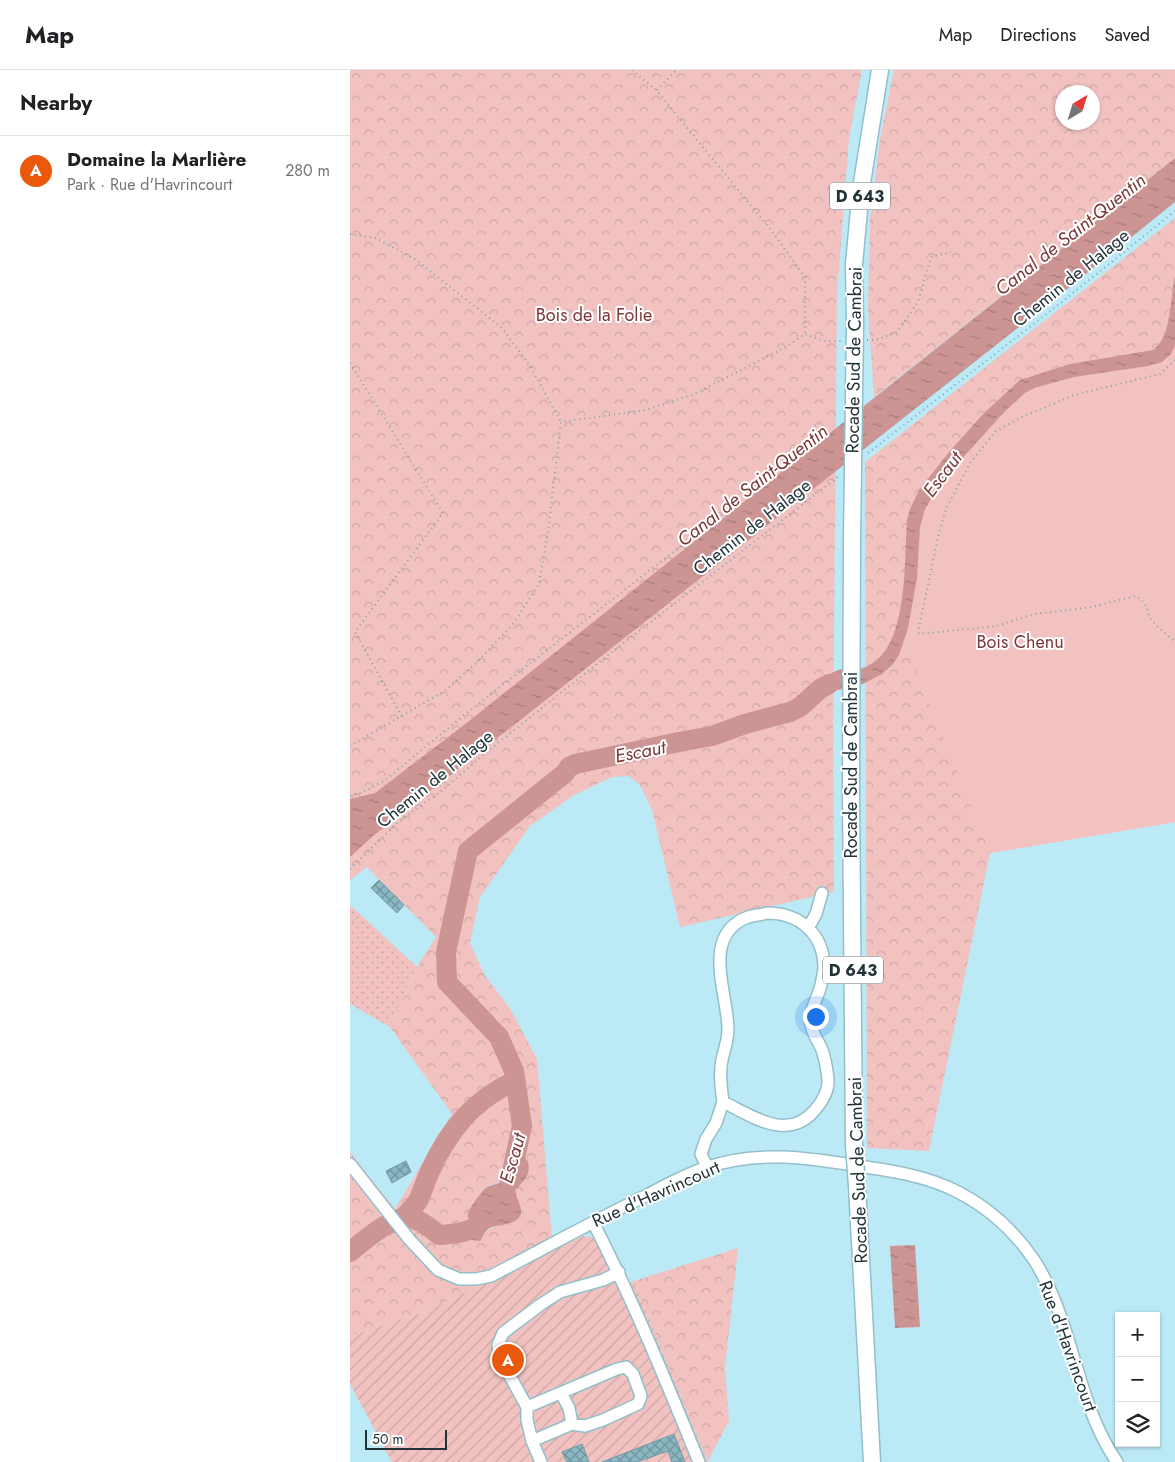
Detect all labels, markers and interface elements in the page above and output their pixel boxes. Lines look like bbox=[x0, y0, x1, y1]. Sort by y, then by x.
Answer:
text: Map bbox=[25, 17, 74, 52]
text: Map bbox=[939, 22, 972, 48]
text: Directions bbox=[1000, 22, 1076, 48]
text: Saved bbox=[1104, 22, 1150, 48]
north arrow bbox=[1055, 85, 1100, 130]
text: Nearby bbox=[20, 88, 92, 118]
text: Domaine la Marlière bbox=[67, 146, 246, 173]
text: A bbox=[30, 159, 42, 182]
text: 280 m bbox=[285, 159, 330, 182]
water label: Canal de Saint-Quentin bbox=[989, 167, 1151, 302]
text: Park · Rue d'Havrincourt bbox=[67, 173, 232, 196]
road number: D 643 bbox=[830, 182, 890, 210]
street label: Chemin de Halage bbox=[1007, 223, 1135, 333]
street label: Rocade Sud de Cambrai bbox=[839, 266, 869, 454]
park label: Bois de la Folie bbox=[536, 302, 652, 328]
water label: Canal de Saint-Quentin bbox=[671, 418, 833, 553]
water label: Escaut bbox=[916, 445, 969, 503]
street label: Chemin de Halage bbox=[687, 473, 817, 581]
park label: Bois Chenu bbox=[976, 629, 1064, 655]
street label: Rocade Sud de Cambrai bbox=[838, 672, 864, 858]
street label: Chemin de Halage bbox=[371, 724, 499, 834]
water label: Escaut bbox=[612, 733, 669, 770]
road number: D 643 bbox=[823, 956, 883, 984]
your location bbox=[803, 1004, 829, 1030]
street label: Rocade Sud de Cambrai bbox=[842, 1076, 874, 1264]
water label: Escaut bbox=[492, 1128, 533, 1186]
street label: Rue d'Havrincourt bbox=[588, 1154, 725, 1234]
street label: Rue d'Havrincourt bbox=[1032, 1277, 1104, 1416]
map controls bbox=[1115, 1312, 1160, 1447]
button: + bbox=[1115, 1312, 1160, 1357]
pin: A bbox=[492, 1341, 524, 1379]
button: − bbox=[1115, 1357, 1160, 1402]
button: layers bbox=[1115, 1402, 1160, 1447]
scale bar bbox=[365, 1427, 448, 1450]
text: 50 m bbox=[372, 1429, 403, 1449]

